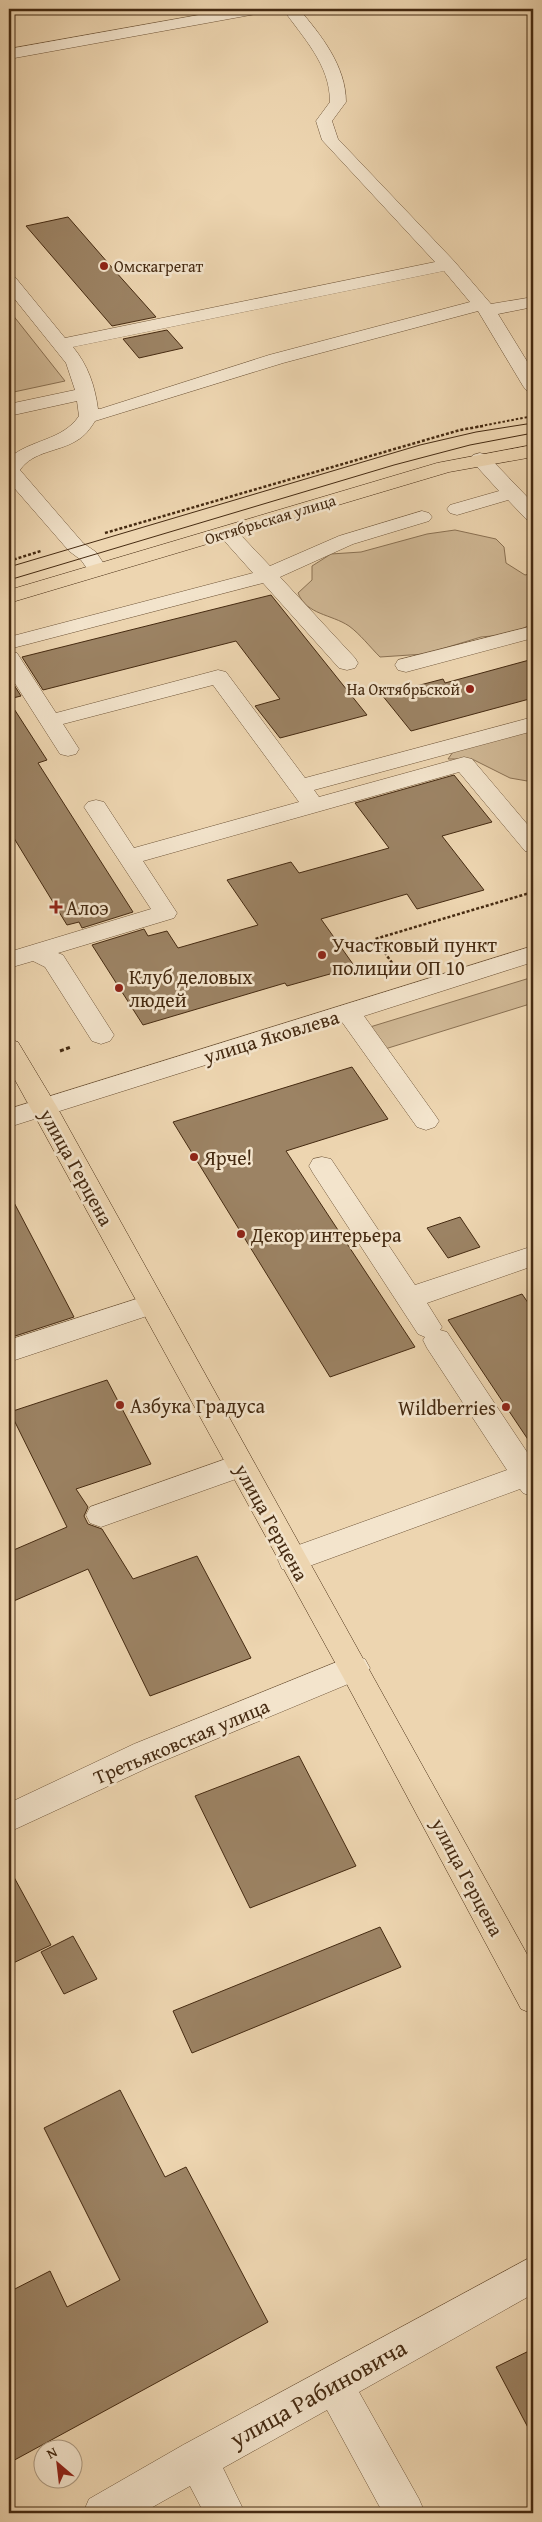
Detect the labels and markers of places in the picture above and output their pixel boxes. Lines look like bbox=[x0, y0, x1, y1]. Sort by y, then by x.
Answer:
place label: Омскагрегат bbox=[114, 254, 204, 278]
marker: Омскагрегат bbox=[98, 260, 110, 272]
place label: На Октябрьской bbox=[347, 677, 460, 701]
marker: На Октябрьской bbox=[464, 683, 476, 695]
place label: Алоэ bbox=[66, 893, 109, 922]
marker: Алоэ bbox=[50, 901, 62, 913]
place label: Участковый пункт полиции ОП 10 bbox=[332, 930, 497, 982]
marker: Участковый пункт полиции ОП 10 bbox=[316, 949, 328, 961]
place label: Клуб деловых людей bbox=[129, 962, 253, 1014]
marker: Клуб деловых людей bbox=[113, 982, 125, 994]
place label: Ярче! bbox=[203, 1143, 252, 1172]
marker: Ярче! bbox=[188, 1151, 200, 1163]
place label: Декор интерьера bbox=[250, 1220, 402, 1249]
marker: Декор интерьера bbox=[235, 1228, 247, 1240]
place label: Азбука Градуса bbox=[130, 1391, 266, 1420]
place label: Wildberries bbox=[398, 1393, 496, 1422]
marker: Азбука Градуса bbox=[114, 1399, 126, 1411]
marker: Wildberries bbox=[500, 1401, 512, 1413]

